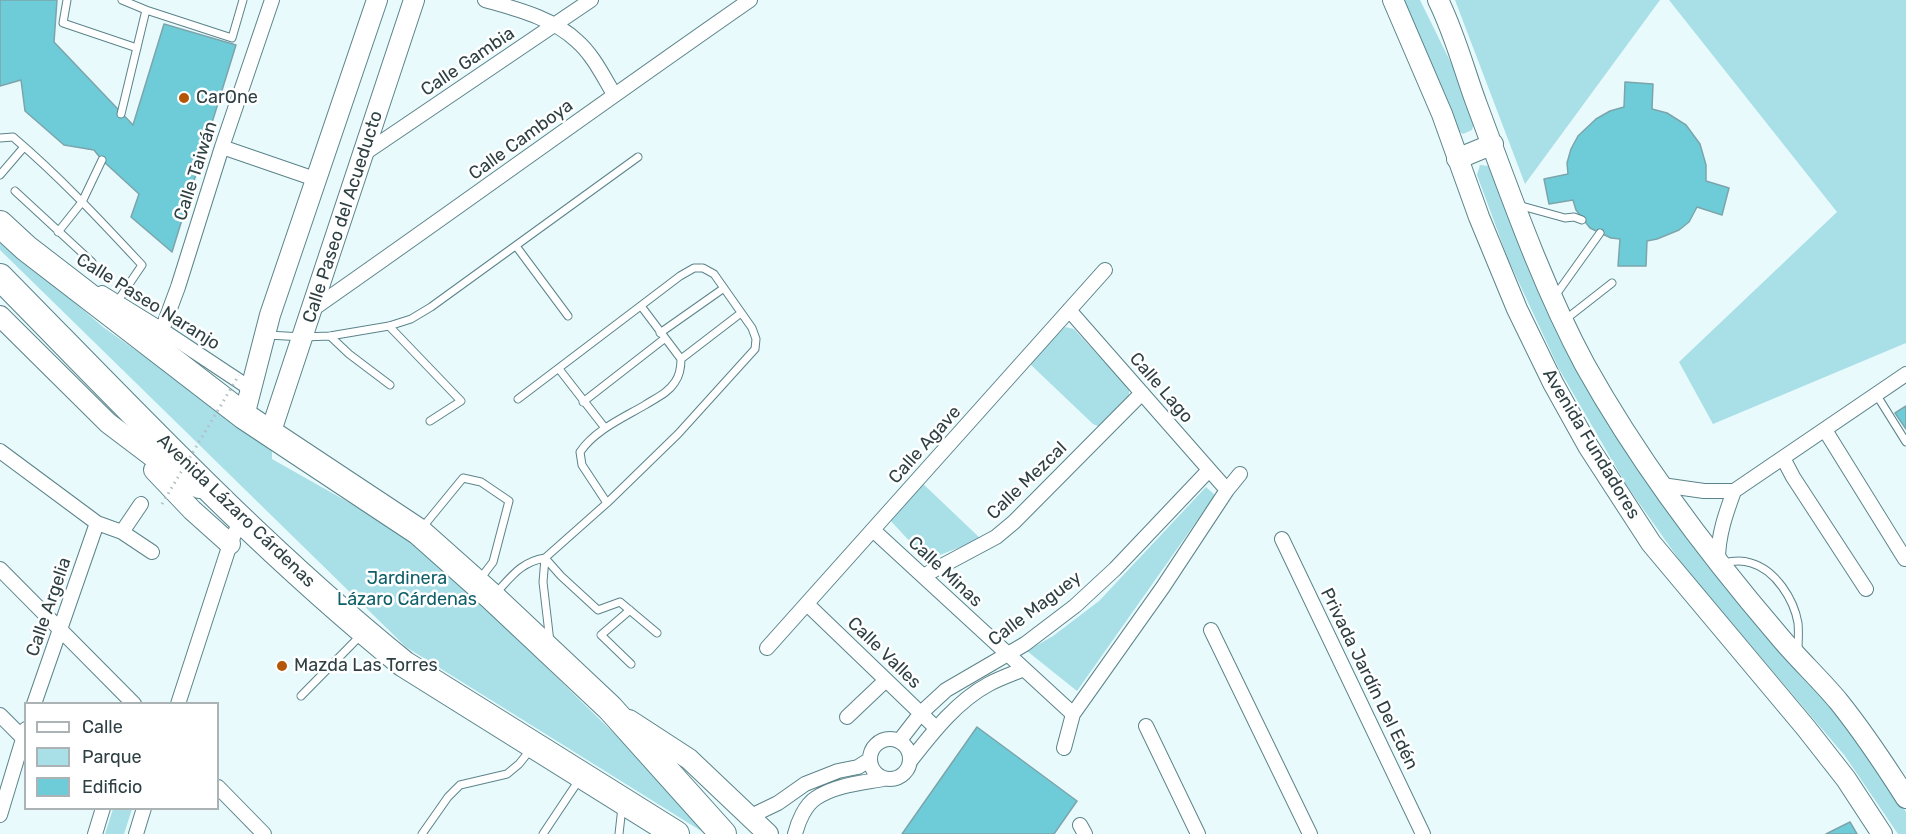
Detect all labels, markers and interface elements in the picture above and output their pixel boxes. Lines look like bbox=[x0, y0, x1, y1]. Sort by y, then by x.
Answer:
street label: Calle Gambia bbox=[417, 23, 519, 101]
place label: CarOne bbox=[196, 87, 258, 109]
marker: CarOne bbox=[177, 91, 191, 105]
street label: Calle Camboya bbox=[465, 95, 577, 185]
street label: Calle Paseo del Acueducto bbox=[298, 108, 388, 326]
street label: Calle Taiwán bbox=[170, 119, 222, 223]
street label: Calle Paseo Naranjo bbox=[72, 249, 224, 355]
street label: Calle Lago bbox=[1125, 348, 1197, 428]
street label: Avenida Fundadores bbox=[1538, 365, 1644, 523]
street label: Calle Agave bbox=[884, 402, 966, 488]
street label: Avenida Lázaro Cárdenas bbox=[152, 430, 320, 592]
street label: Calle Mezcal bbox=[983, 438, 1071, 524]
street label: Calle Minas bbox=[903, 532, 987, 612]
street label: Calle Argelia bbox=[22, 555, 76, 659]
street label: Calle Maguey bbox=[984, 567, 1086, 651]
park label: Jardinera Lázaro Cárdenas bbox=[337, 568, 477, 610]
street label: Privada Jardín Del Edén bbox=[1316, 585, 1422, 773]
street label: Calle Valles bbox=[843, 613, 925, 693]
place label: Mazda Las Torres bbox=[294, 655, 438, 677]
marker: Mazda Las Torres bbox=[275, 659, 289, 673]
legend bbox=[24, 702, 219, 810]
text: Calle bbox=[82, 716, 123, 738]
text: Parque bbox=[82, 746, 142, 768]
text: Edificio bbox=[82, 776, 142, 798]

